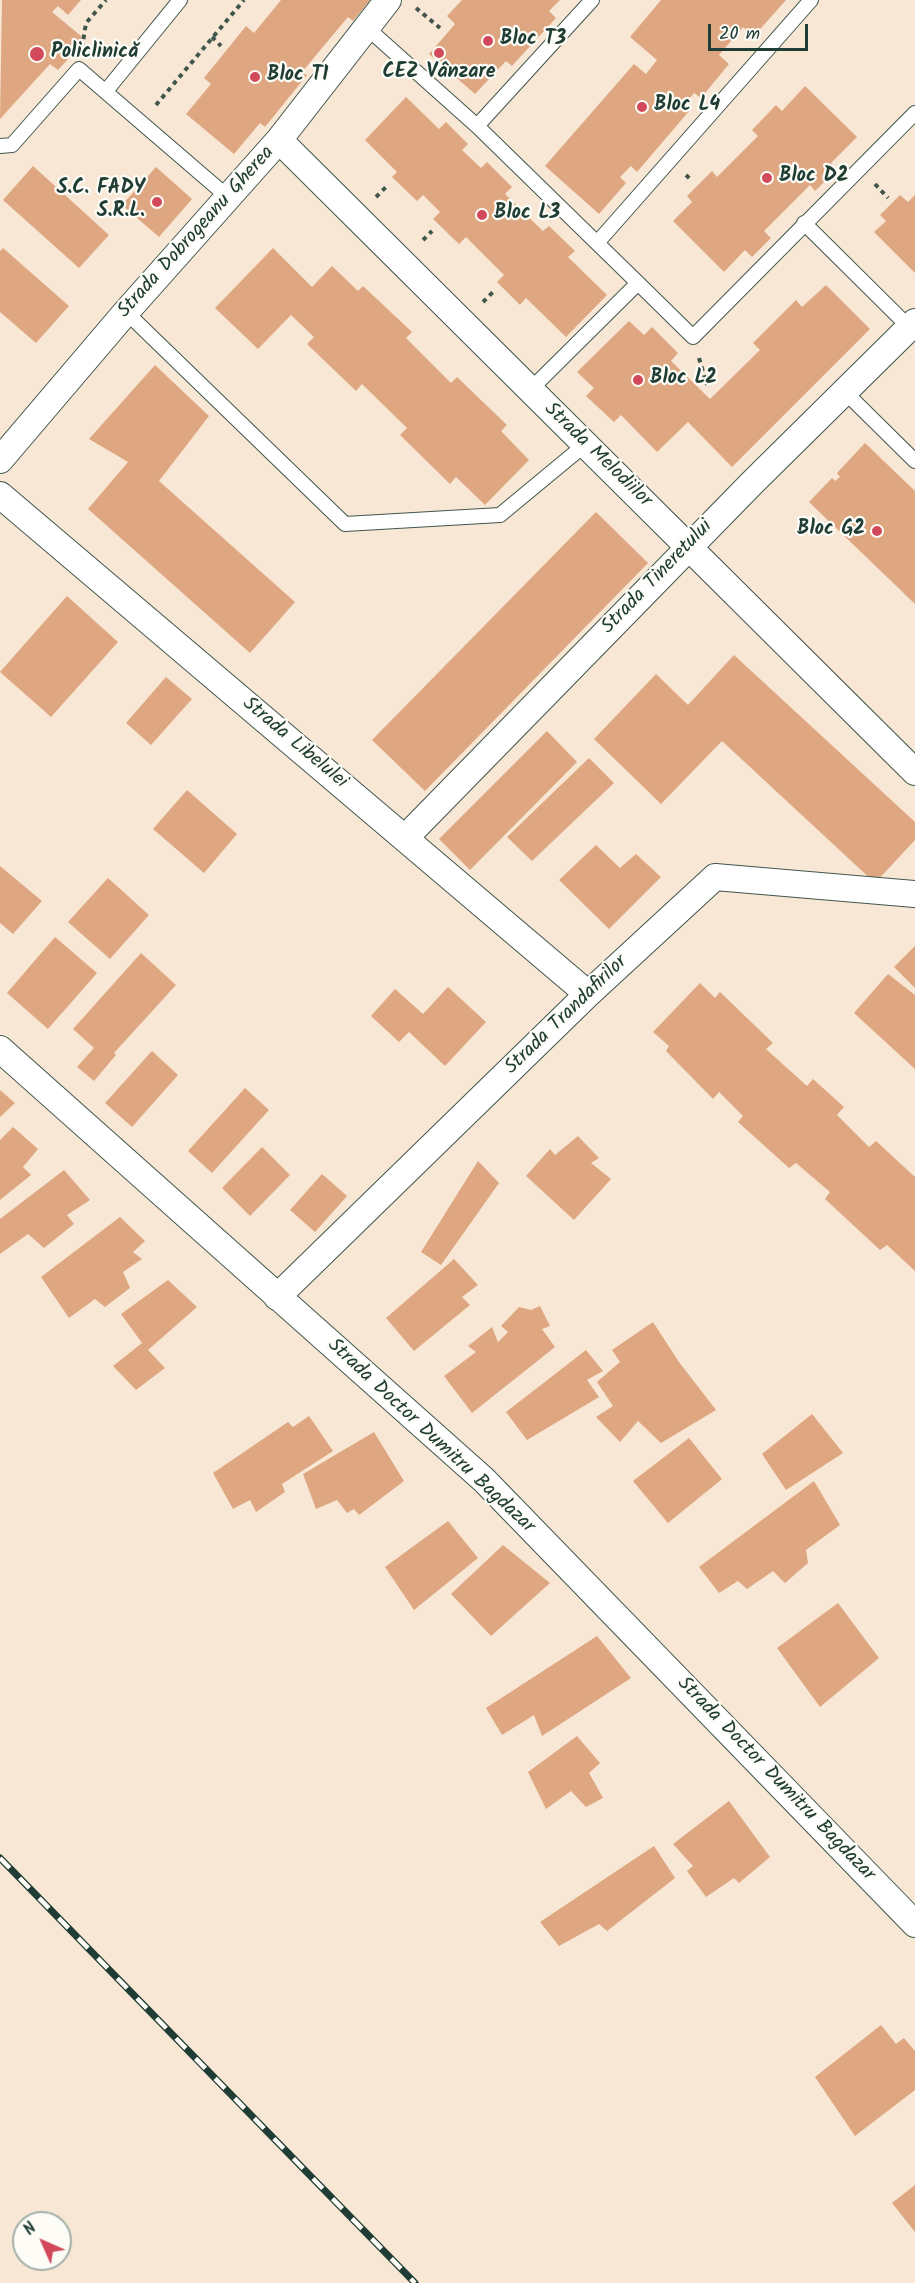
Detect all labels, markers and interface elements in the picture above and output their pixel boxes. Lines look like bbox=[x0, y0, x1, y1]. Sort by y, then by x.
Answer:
scale bar bbox=[711, 12, 812, 50]
text: 20 m bbox=[719, 20, 760, 49]
place label: Bloc T3 bbox=[500, 29, 566, 53]
marker: Bloc T3 bbox=[481, 34, 495, 48]
place label: Policlinică bbox=[51, 42, 138, 66]
marker: Policlinică bbox=[28, 45, 46, 63]
marker: CEZ Vânzare bbox=[432, 46, 446, 60]
place label: CEZ Vânzare bbox=[383, 62, 495, 86]
place label: Bloc T1 bbox=[267, 65, 328, 89]
marker: Bloc T1 bbox=[248, 70, 262, 84]
place label: Bloc L4 bbox=[654, 95, 720, 119]
marker: Bloc L4 bbox=[635, 100, 649, 114]
street label: Strada Dobrogeanu Gherea bbox=[113, 142, 281, 324]
place label: Bloc D2 bbox=[779, 166, 848, 190]
marker: Bloc D2 bbox=[760, 171, 774, 185]
place label: S.C. FADY S.R.L. bbox=[56, 178, 145, 225]
marker: S.C. FADY S.R.L. bbox=[150, 195, 164, 209]
place label: Bloc L3 bbox=[494, 203, 560, 227]
marker: Bloc L3 bbox=[475, 208, 489, 222]
place label: Bloc L2 bbox=[650, 368, 717, 392]
marker: Bloc L2 bbox=[631, 373, 645, 387]
street label: Strada Melodiilor bbox=[538, 399, 656, 513]
street label: Strada Tineretului bbox=[598, 516, 718, 640]
place label: Bloc G2 bbox=[797, 519, 865, 543]
marker: Bloc G2 bbox=[870, 524, 884, 538]
street label: Strada Libelulei bbox=[236, 693, 352, 795]
street label: Strada Trandafirilor bbox=[501, 951, 633, 1081]
street label: Strada Doctor Dumitru Bagdazar bbox=[321, 1334, 539, 1540]
street label: Strada Doctor Dumitru Bagdazar bbox=[671, 1673, 879, 1887]
north arrow bbox=[12, 2211, 72, 2271]
text: N bbox=[18, 2217, 43, 2242]

